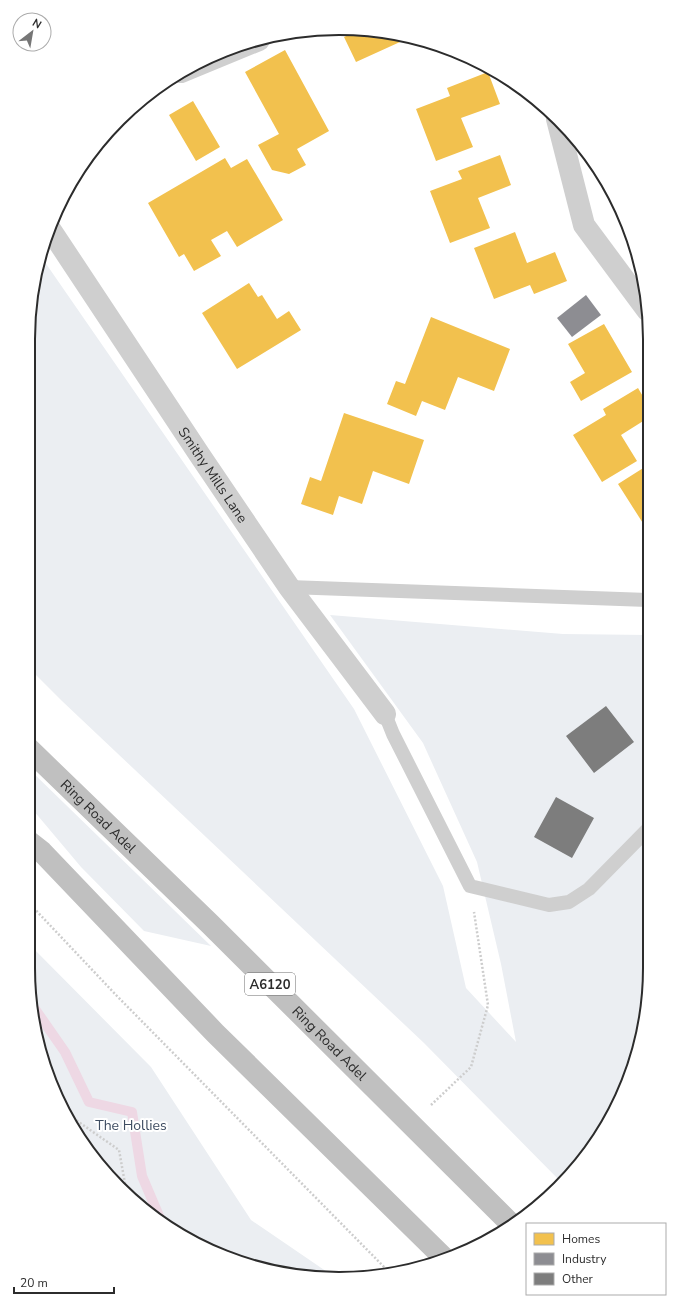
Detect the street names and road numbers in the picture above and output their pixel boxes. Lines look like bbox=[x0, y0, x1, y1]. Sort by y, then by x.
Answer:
street label: Smithy Mills Lane bbox=[174, 423, 252, 527]
street label: Ring Road Adel bbox=[56, 775, 141, 858]
road number: A6120 bbox=[245, 973, 295, 995]
street label: Ring Road Adel bbox=[288, 1002, 371, 1086]

